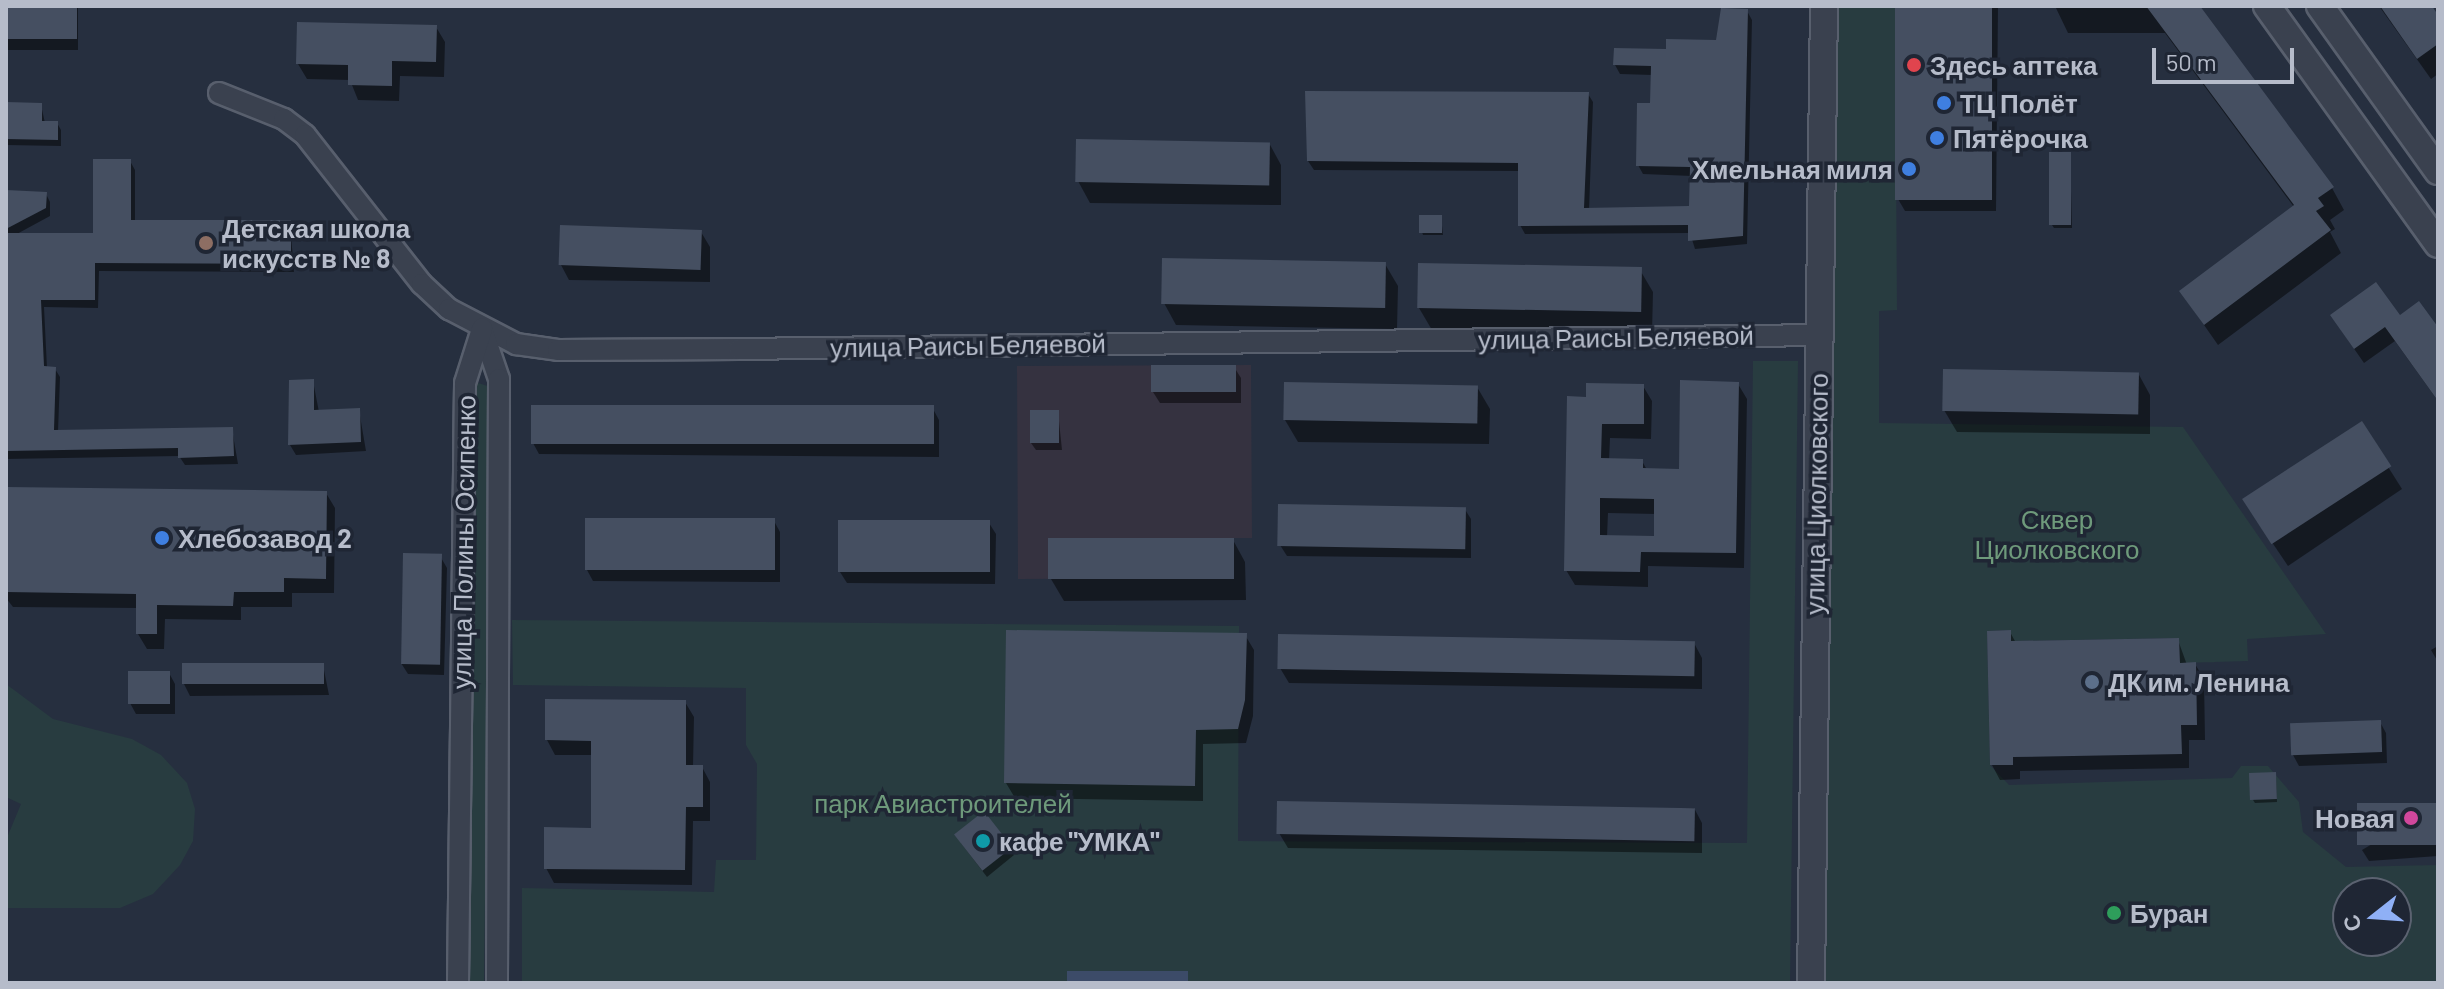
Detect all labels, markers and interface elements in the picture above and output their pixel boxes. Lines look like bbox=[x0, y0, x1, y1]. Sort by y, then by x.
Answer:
scale bar bbox=[2156, 32, 2298, 82]
text: 50 m bbox=[2166, 47, 2217, 76]
place label: Здесь аптека bbox=[1930, 49, 2097, 81]
marker: Здесь аптека bbox=[1905, 56, 1923, 74]
place label: ТЦ Полёт bbox=[1960, 87, 2078, 119]
marker: ТЦ Полёт bbox=[1935, 94, 1953, 112]
place label: Пятёрочка bbox=[1953, 122, 2088, 154]
marker: Пятёрочка bbox=[1928, 129, 1946, 147]
place label: Хмельная миля bbox=[1692, 153, 1893, 185]
marker: Хмельная миля bbox=[1900, 160, 1918, 178]
place label: Детская школа искусств № 8 bbox=[222, 212, 410, 274]
marker: Детская школа искусств № 8 bbox=[197, 234, 215, 252]
street label: улица Раисы Беляевой bbox=[1478, 319, 1754, 355]
street label: улица Раисы Беляевой bbox=[830, 327, 1106, 363]
street label: улица Циолковского bbox=[1798, 373, 1834, 615]
street label: улица Полины Осипенко bbox=[445, 395, 481, 689]
park label: Сквер Циолковского bbox=[1975, 503, 2139, 564]
place label: Хлебозавод 2 bbox=[178, 522, 352, 554]
marker: Хлебозавод 2 bbox=[153, 529, 171, 547]
place label: ДК им. Ленина bbox=[2108, 666, 2290, 698]
marker: ДК им. Ленина bbox=[2083, 673, 2101, 691]
park label: парк Авиастроителей bbox=[814, 787, 1072, 819]
place label: Новая bbox=[2315, 802, 2395, 834]
marker: Новая bbox=[2402, 809, 2420, 827]
place label: кафе "УМКА" bbox=[999, 825, 1160, 857]
marker: кафе "УМКА" bbox=[974, 832, 992, 850]
north arrow bbox=[2332, 877, 2412, 957]
place label: Буран bbox=[2130, 897, 2209, 929]
marker: Буран bbox=[2105, 904, 2123, 922]
text: С bbox=[2336, 912, 2366, 935]

